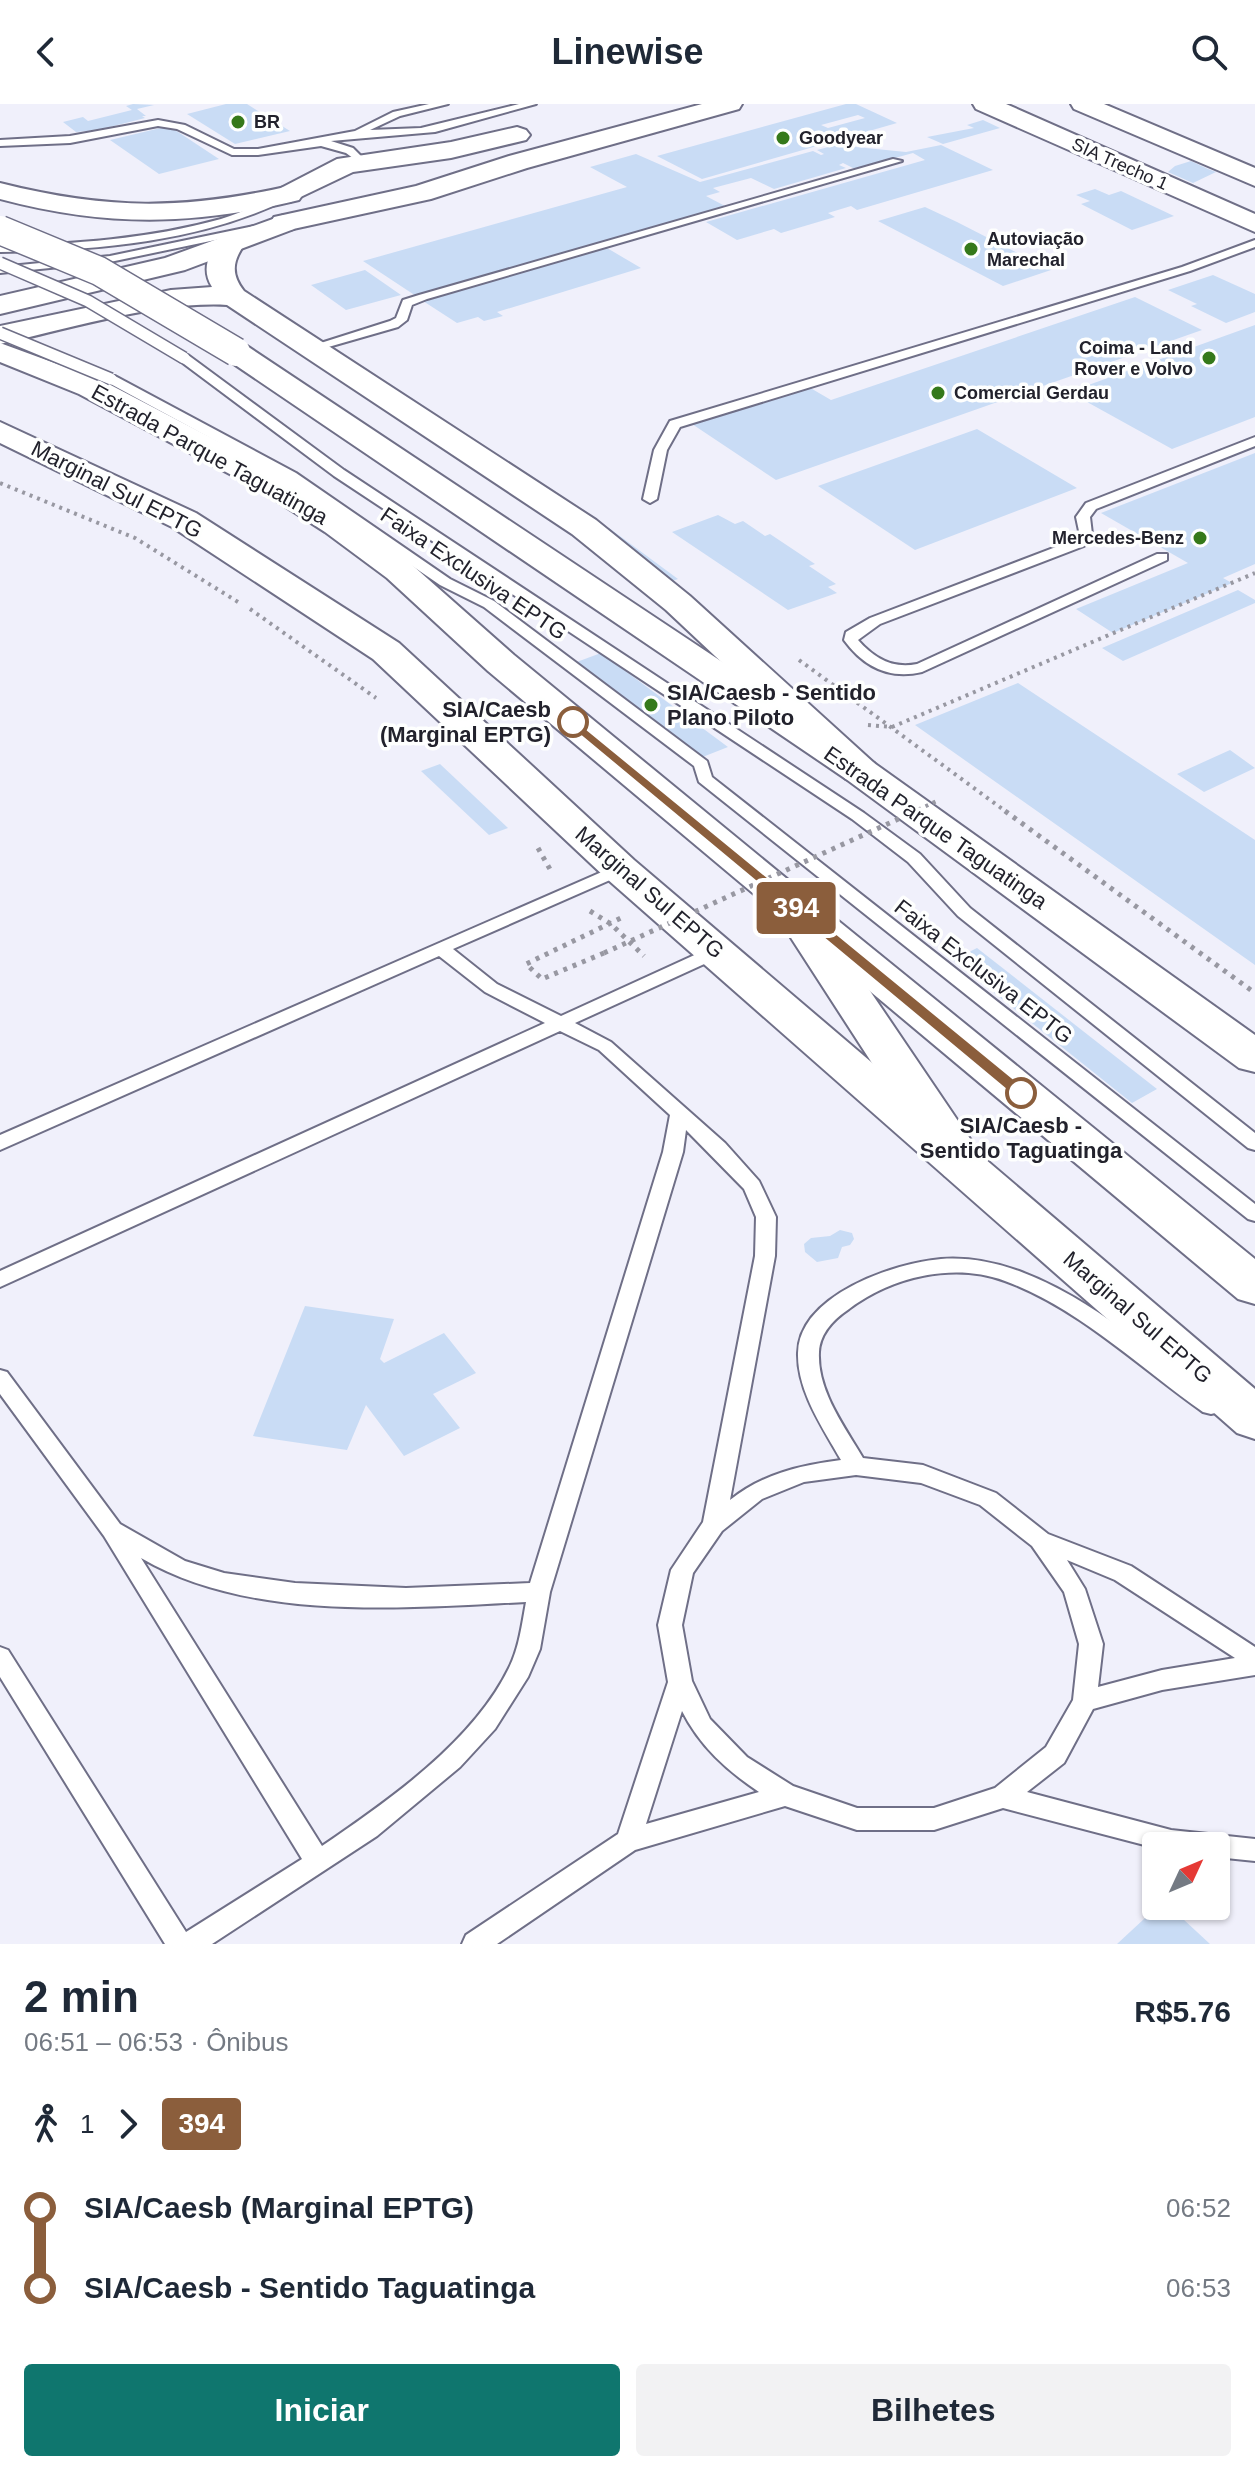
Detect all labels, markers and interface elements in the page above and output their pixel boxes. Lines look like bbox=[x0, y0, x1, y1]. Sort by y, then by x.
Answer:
icon: back bbox=[24, 30, 68, 74]
icon: search bbox=[1187, 30, 1231, 74]
text: Linewise bbox=[551, 31, 704, 72]
place label: BR bbox=[254, 112, 280, 132]
marker: BR bbox=[229, 113, 247, 131]
place label: Goodyear bbox=[799, 128, 883, 148]
marker: Goodyear bbox=[774, 129, 792, 147]
street label: SIA Trecho 1 bbox=[1069, 134, 1171, 194]
place label: Autoviação Marechal bbox=[987, 229, 1084, 270]
marker: Autoviação Marechal bbox=[962, 240, 980, 258]
place label: Coima - Land Rover e Volvo bbox=[1074, 338, 1193, 379]
marker: Coima - Land Rover e Volvo bbox=[1200, 349, 1218, 367]
street label: Estrada Parque Taguatinga bbox=[87, 379, 333, 530]
place label: Comercial Gerdau bbox=[954, 383, 1109, 403]
marker: Comercial Gerdau bbox=[929, 384, 947, 402]
street label: Marginal Sul EPTG bbox=[27, 436, 206, 543]
street label: Faixa Exclusiva EPTG bbox=[376, 502, 571, 645]
place label: Mercedes-Benz bbox=[1052, 528, 1184, 548]
marker: Mercedes-Benz bbox=[1191, 529, 1209, 547]
place label: SIA/Caesb - Sentido Plano Piloto bbox=[667, 680, 876, 730]
marker: SIA/Caesb - Sentido Plano Piloto bbox=[642, 696, 660, 714]
place label: SIA/Caesb (Marginal EPTG) bbox=[380, 697, 551, 747]
marker: SIA/Caesb (Marginal EPTG) bbox=[558, 707, 588, 737]
street label: Estrada Parque Taguatinga bbox=[820, 741, 1053, 914]
street label: Marginal Sul EPTG bbox=[570, 821, 729, 964]
line badge: 394 bbox=[750, 882, 842, 934]
text: 394 bbox=[773, 892, 819, 923]
street label: Faixa Exclusiva EPTG bbox=[890, 894, 1078, 1049]
marker: SIA/Caesb - Sentido Taguatinga bbox=[1006, 1078, 1036, 1108]
place label: SIA/Caesb - Sentido Taguatinga bbox=[920, 1113, 1123, 1163]
street label: Marginal Sul EPTG bbox=[1058, 1246, 1217, 1389]
north arrow bbox=[1142, 1832, 1230, 1920]
map controls bbox=[1142, 1832, 1230, 1920]
text: 2 min bbox=[24, 1972, 139, 2021]
text: R$5.76 bbox=[1134, 1995, 1231, 2028]
text: 06:51 – 06:53 · Ônibus bbox=[24, 2027, 289, 2057]
icon: walk bbox=[24, 2102, 68, 2146]
icon: forward bbox=[106, 2102, 150, 2146]
text: 394 bbox=[178, 2108, 225, 2139]
text: 1 bbox=[80, 2109, 94, 2139]
text: SIA/Caesb (Marginal EPTG) bbox=[84, 2191, 474, 2224]
text: 06:52 bbox=[1166, 2193, 1231, 2223]
text: SIA/Caesb - Sentido Taguatinga bbox=[84, 2271, 535, 2304]
text: 06:53 bbox=[1166, 2273, 1231, 2303]
button: Iniciar bbox=[24, 2364, 620, 2456]
button: Bilhetes bbox=[636, 2364, 1231, 2456]

